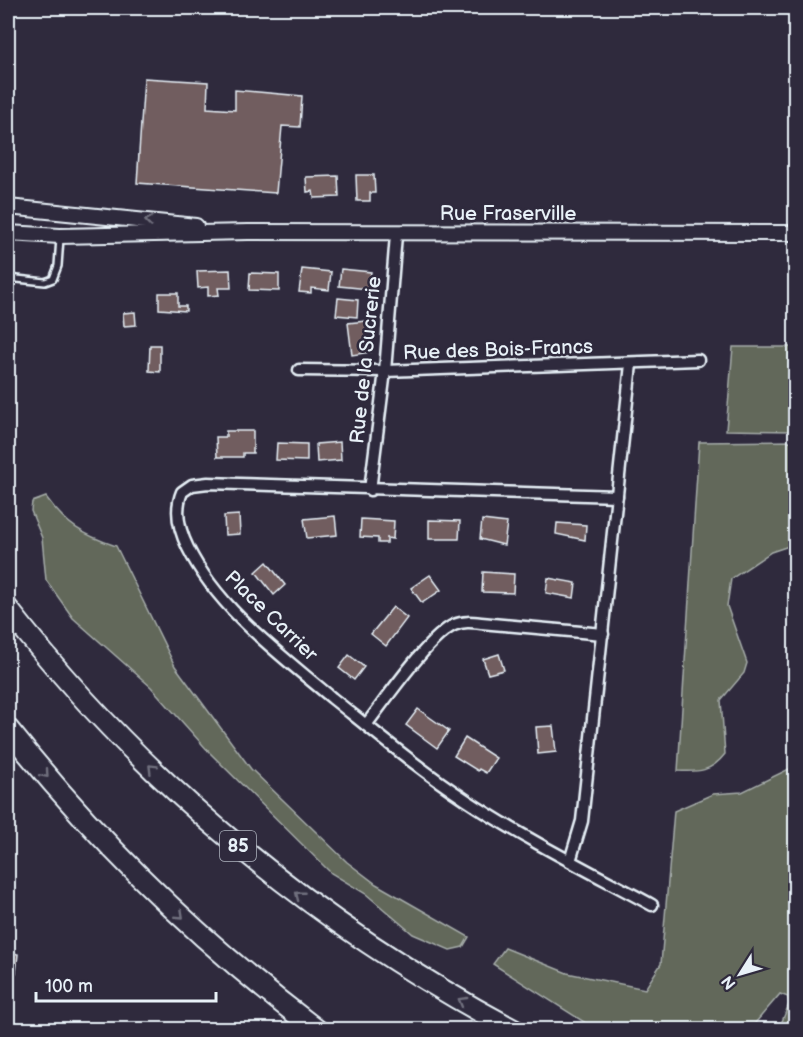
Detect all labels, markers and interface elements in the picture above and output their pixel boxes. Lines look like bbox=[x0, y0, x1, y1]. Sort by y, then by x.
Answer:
street label: Rue Fraserville bbox=[440, 202, 576, 226]
one-way arrow bbox=[144, 215, 153, 228]
street label: Rue de la Sucrerie bbox=[345, 275, 387, 445]
street label: Rue des Bois-Francs bbox=[403, 335, 593, 365]
street label: Place Carrier bbox=[220, 566, 323, 667]
one-way arrow bbox=[148, 764, 159, 775]
one-way arrow bbox=[38, 767, 49, 778]
road number: 85 bbox=[220, 831, 256, 861]
one-way arrow bbox=[295, 891, 306, 902]
one-way arrow bbox=[173, 908, 183, 919]
north arrow bbox=[710, 944, 770, 1004]
scale bar bbox=[36, 965, 216, 1003]
text: N bbox=[718, 972, 740, 993]
text: 100 m bbox=[45, 976, 93, 997]
one-way arrow bbox=[458, 997, 468, 1008]

